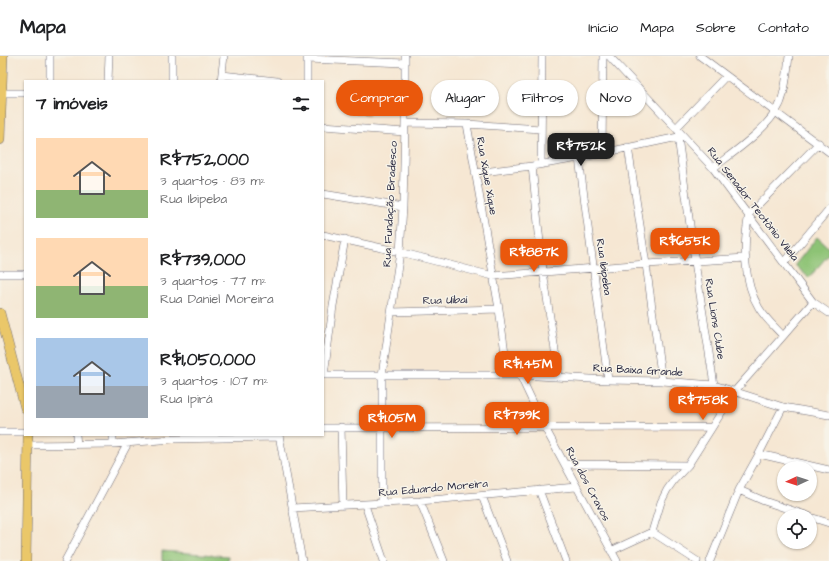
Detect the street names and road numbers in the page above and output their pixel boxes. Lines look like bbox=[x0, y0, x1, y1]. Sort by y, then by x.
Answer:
street label: Rua Xique Xique bbox=[473, 136, 501, 216]
street label: Rua Fundação Bradesco bbox=[379, 140, 401, 267]
street label: Rua Senador Teotônio Vilela bbox=[704, 144, 802, 264]
street label: Rua Ibipeba bbox=[593, 238, 615, 297]
street label: Rua Lions Clube bbox=[701, 278, 729, 360]
street label: Rua Uibaí bbox=[423, 292, 468, 308]
street label: Rua Baixa Grande bbox=[593, 360, 683, 380]
street label: Rua dos Cravos bbox=[562, 444, 614, 524]
street label: Rua Eduardo Moreira bbox=[378, 476, 489, 500]

